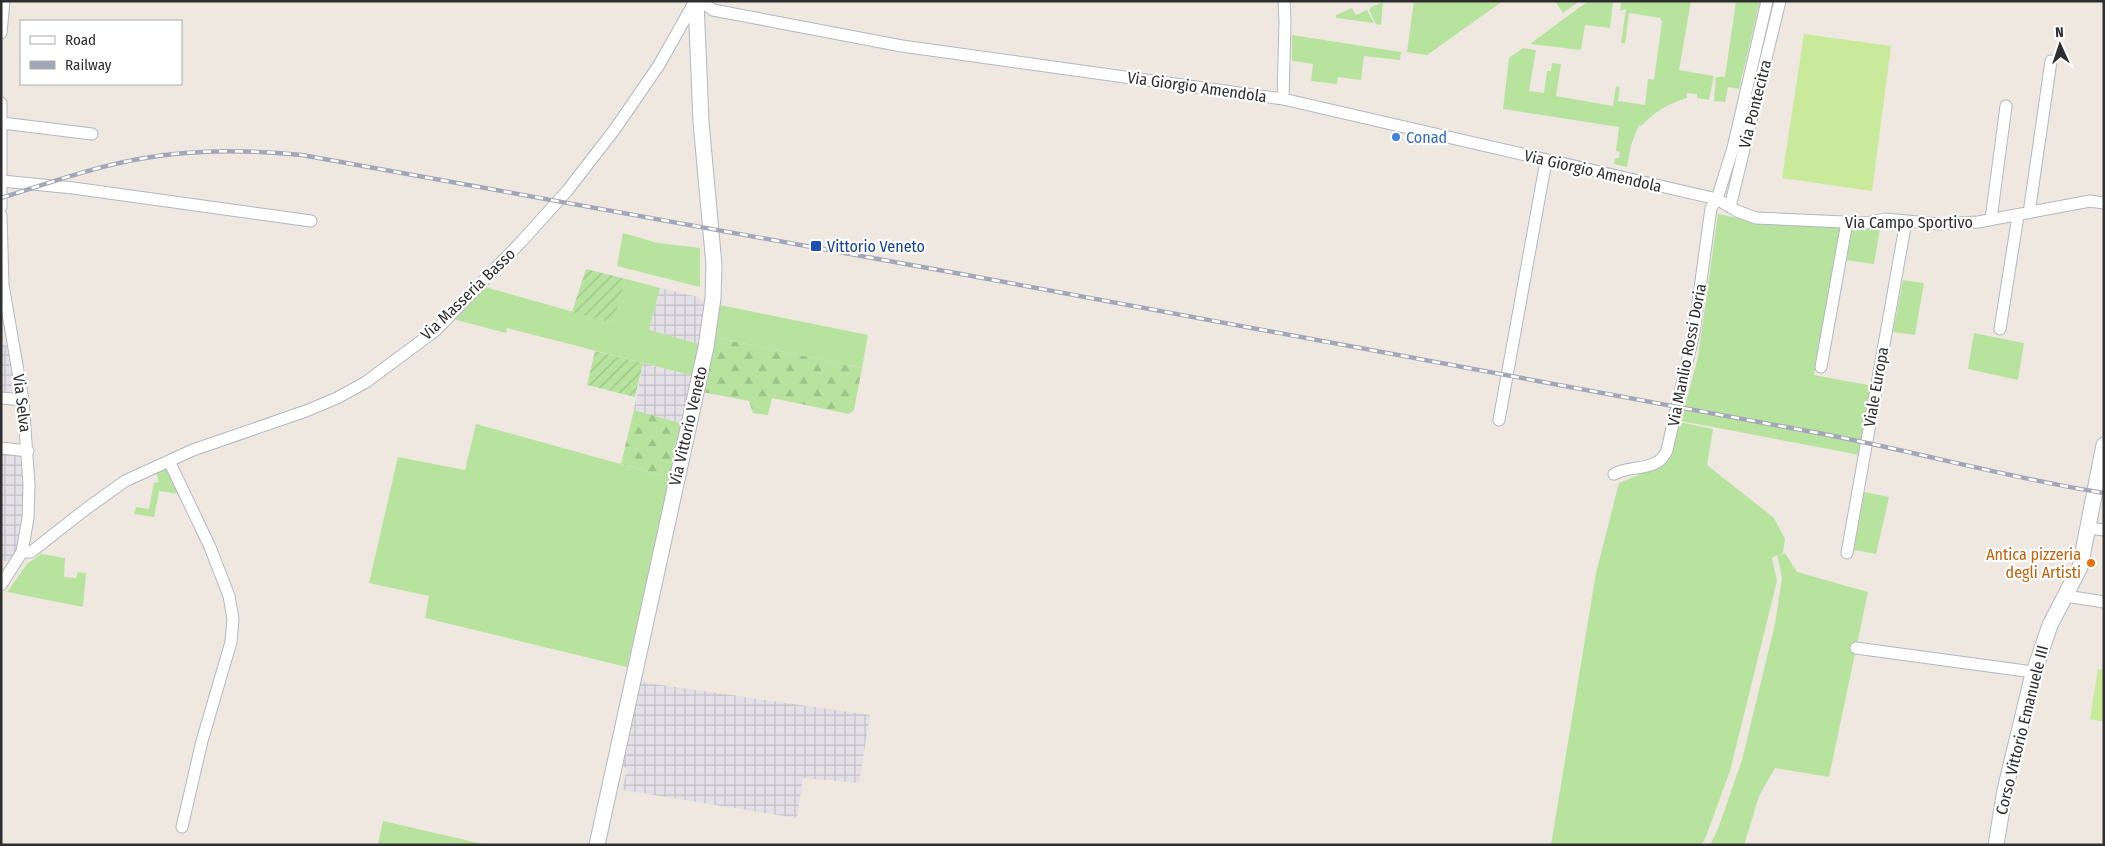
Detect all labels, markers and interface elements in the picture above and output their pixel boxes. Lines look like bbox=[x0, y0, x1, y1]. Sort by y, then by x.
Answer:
legend bbox=[20, 20, 182, 85]
north arrow bbox=[2035, 20, 2085, 70]
text: N bbox=[2055, 24, 2064, 41]
text: Road bbox=[65, 31, 96, 49]
text: Railway bbox=[65, 56, 112, 74]
street label: Via Pontecitra bbox=[1735, 58, 1775, 150]
street label: Via Giorgio Amendola bbox=[1126, 68, 1268, 106]
place label: Conad bbox=[1406, 128, 1447, 147]
marker: Conad bbox=[1390, 131, 1402, 143]
street label: Via Giorgio Amendola bbox=[1522, 146, 1664, 196]
street label: Via Campo Sportivo bbox=[1845, 213, 1973, 232]
place label: Vittorio Veneto bbox=[827, 237, 925, 256]
marker: Vittorio Veneto bbox=[809, 239, 823, 253]
street label: Via Masseria Basso bbox=[417, 244, 519, 344]
street label: Via Manlio Rossi Doria bbox=[1664, 282, 1710, 428]
street label: Viale Europa bbox=[1860, 345, 1892, 429]
street label: Via Vittorio Veneto bbox=[665, 365, 711, 487]
street label: Via Selva bbox=[9, 373, 35, 433]
place label: Antica pizzeria degli Artisti bbox=[1986, 545, 2081, 582]
marker: Antica pizzeria degli Artisti bbox=[2085, 557, 2097, 569]
street label: Corso Vittorio Emanuele III bbox=[1992, 643, 2052, 817]

